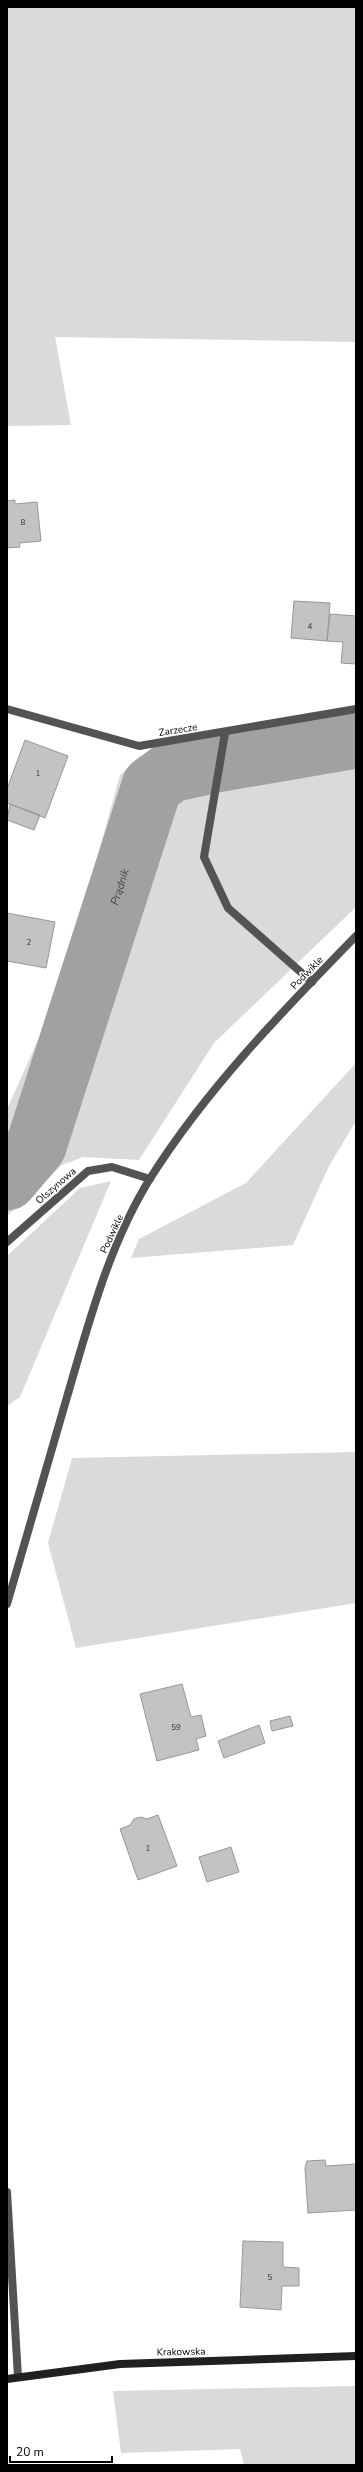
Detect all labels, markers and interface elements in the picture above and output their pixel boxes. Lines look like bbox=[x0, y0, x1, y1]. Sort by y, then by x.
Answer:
house number: 8 bbox=[21, 517, 26, 528]
house number: 4 bbox=[308, 621, 313, 632]
street label: Zarzecze bbox=[158, 720, 198, 740]
house number: 1 bbox=[36, 768, 41, 779]
water label: Prądnik bbox=[107, 866, 133, 907]
house number: 2 bbox=[27, 937, 32, 948]
street label: Podwikle bbox=[288, 953, 326, 993]
street label: Olszynowa bbox=[33, 1164, 79, 1208]
street label: Podwikle bbox=[97, 1212, 127, 1256]
house number: 59 bbox=[171, 1722, 181, 1733]
house number: 1 bbox=[146, 1843, 151, 1854]
house number: 5 bbox=[268, 2272, 273, 2283]
street label: Krakowska bbox=[156, 2345, 206, 2359]
scale bar bbox=[10, 2438, 112, 2464]
text: 20 m bbox=[16, 2444, 44, 2460]

